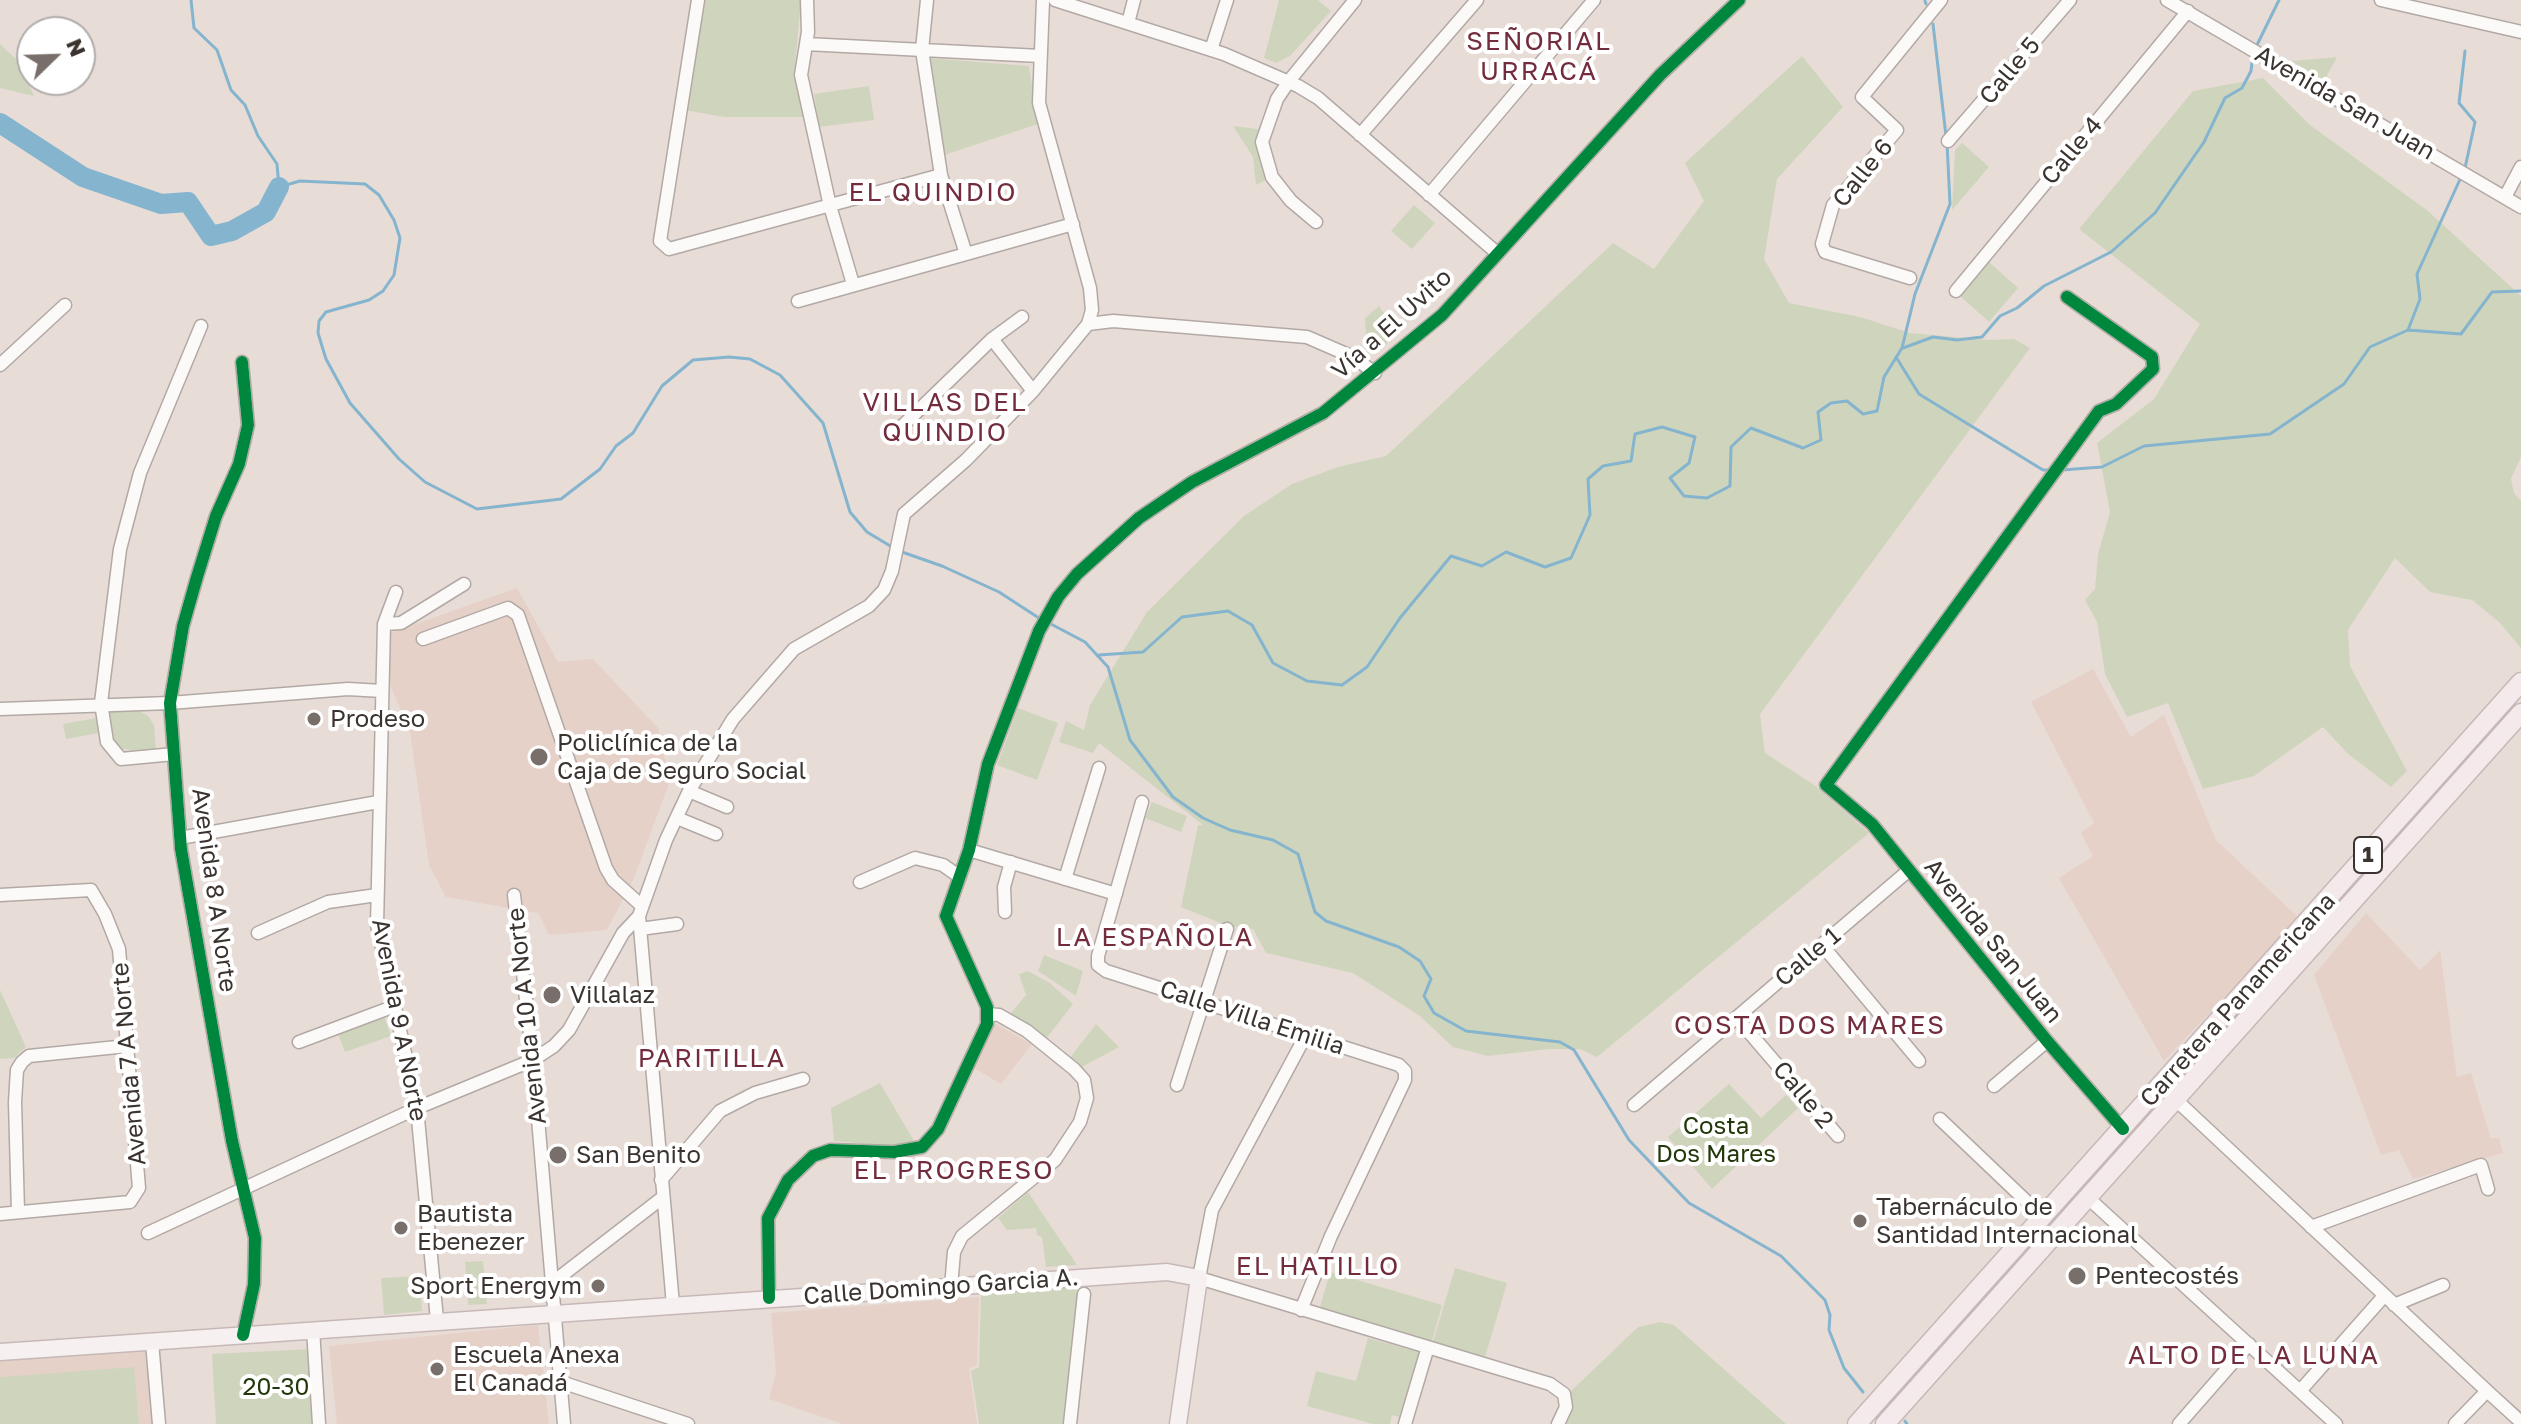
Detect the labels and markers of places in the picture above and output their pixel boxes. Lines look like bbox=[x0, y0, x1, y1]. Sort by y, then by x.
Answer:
place label: Prodeso bbox=[330, 705, 425, 733]
marker: Prodeso bbox=[305, 710, 323, 728]
place label: Policlínica de la Caja de Seguro Social bbox=[557, 729, 806, 785]
marker: Policlínica de la Caja de Seguro Social bbox=[528, 746, 550, 768]
place label: Villalaz bbox=[570, 981, 655, 1009]
marker: Villalaz bbox=[541, 984, 563, 1006]
place label: San Benito bbox=[576, 1141, 701, 1169]
marker: San Benito bbox=[547, 1144, 569, 1166]
place label: Tabernáculo de Santidad Internacional bbox=[1876, 1193, 2138, 1249]
place label: Bautista Ebenezer bbox=[417, 1200, 525, 1256]
marker: Tabernáculo de Santidad Internacional bbox=[1851, 1212, 1869, 1230]
marker: Bautista Ebenezer bbox=[392, 1219, 410, 1237]
place label: Pentecostés bbox=[2095, 1262, 2239, 1290]
marker: Pentecostés bbox=[2066, 1265, 2088, 1287]
place label: Sport Energym bbox=[410, 1272, 582, 1300]
marker: Sport Energym bbox=[589, 1277, 607, 1295]
place label: Escuela Anexa El Canadá bbox=[453, 1341, 620, 1397]
marker: Escuela Anexa El Canadá bbox=[428, 1360, 446, 1378]

